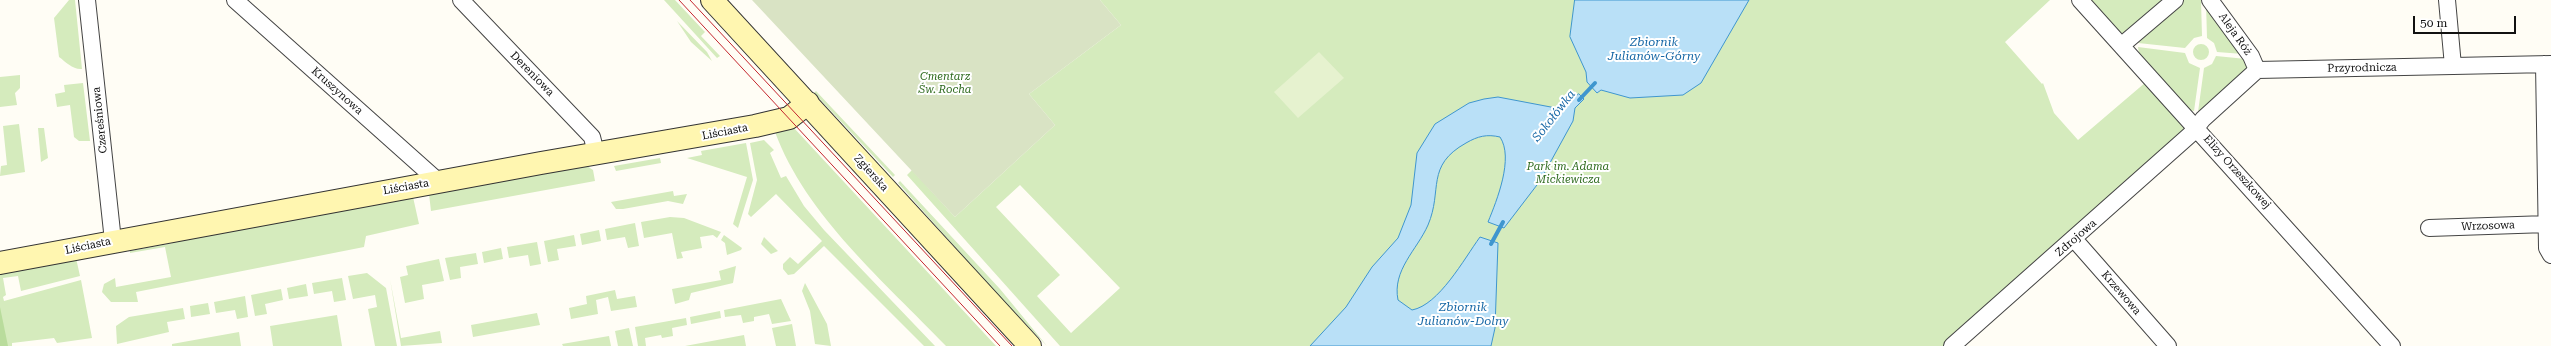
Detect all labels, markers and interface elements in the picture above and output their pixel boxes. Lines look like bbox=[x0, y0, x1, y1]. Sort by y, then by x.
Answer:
scale bar bbox=[2415, 8, 2518, 34]
street label: Aleja Róż bbox=[2216, 10, 2254, 58]
text: 50 m bbox=[2420, 16, 2447, 30]
water label: Zbiornik Julianów-Górny bbox=[1608, 35, 1700, 63]
street label: Dereniowa bbox=[507, 49, 557, 99]
street label: Przyrodnicza bbox=[2327, 61, 2397, 75]
street label: Kruszynowa bbox=[309, 64, 365, 118]
park label: Cmentarz Św. Rocha bbox=[919, 70, 971, 96]
street label: Czereśniowa bbox=[90, 86, 110, 154]
water label: Sokołówka bbox=[1529, 87, 1579, 145]
street label: Liściasta bbox=[701, 121, 749, 143]
street label: Elizy Orzeszkowej bbox=[2200, 132, 2274, 212]
street label: Zgierska bbox=[851, 152, 891, 194]
park label: Park im. Adama Mickiewicza bbox=[1527, 160, 1609, 186]
street label: Liściasta bbox=[382, 176, 430, 198]
street label: Zdrojowa bbox=[2053, 217, 2099, 259]
street label: Wrzosowa bbox=[2461, 218, 2515, 234]
street label: Liściasta bbox=[64, 235, 112, 257]
street label: Krzewowa bbox=[2098, 268, 2144, 318]
water label: Zbiornik Julianów-Dolny bbox=[1418, 300, 1508, 328]

